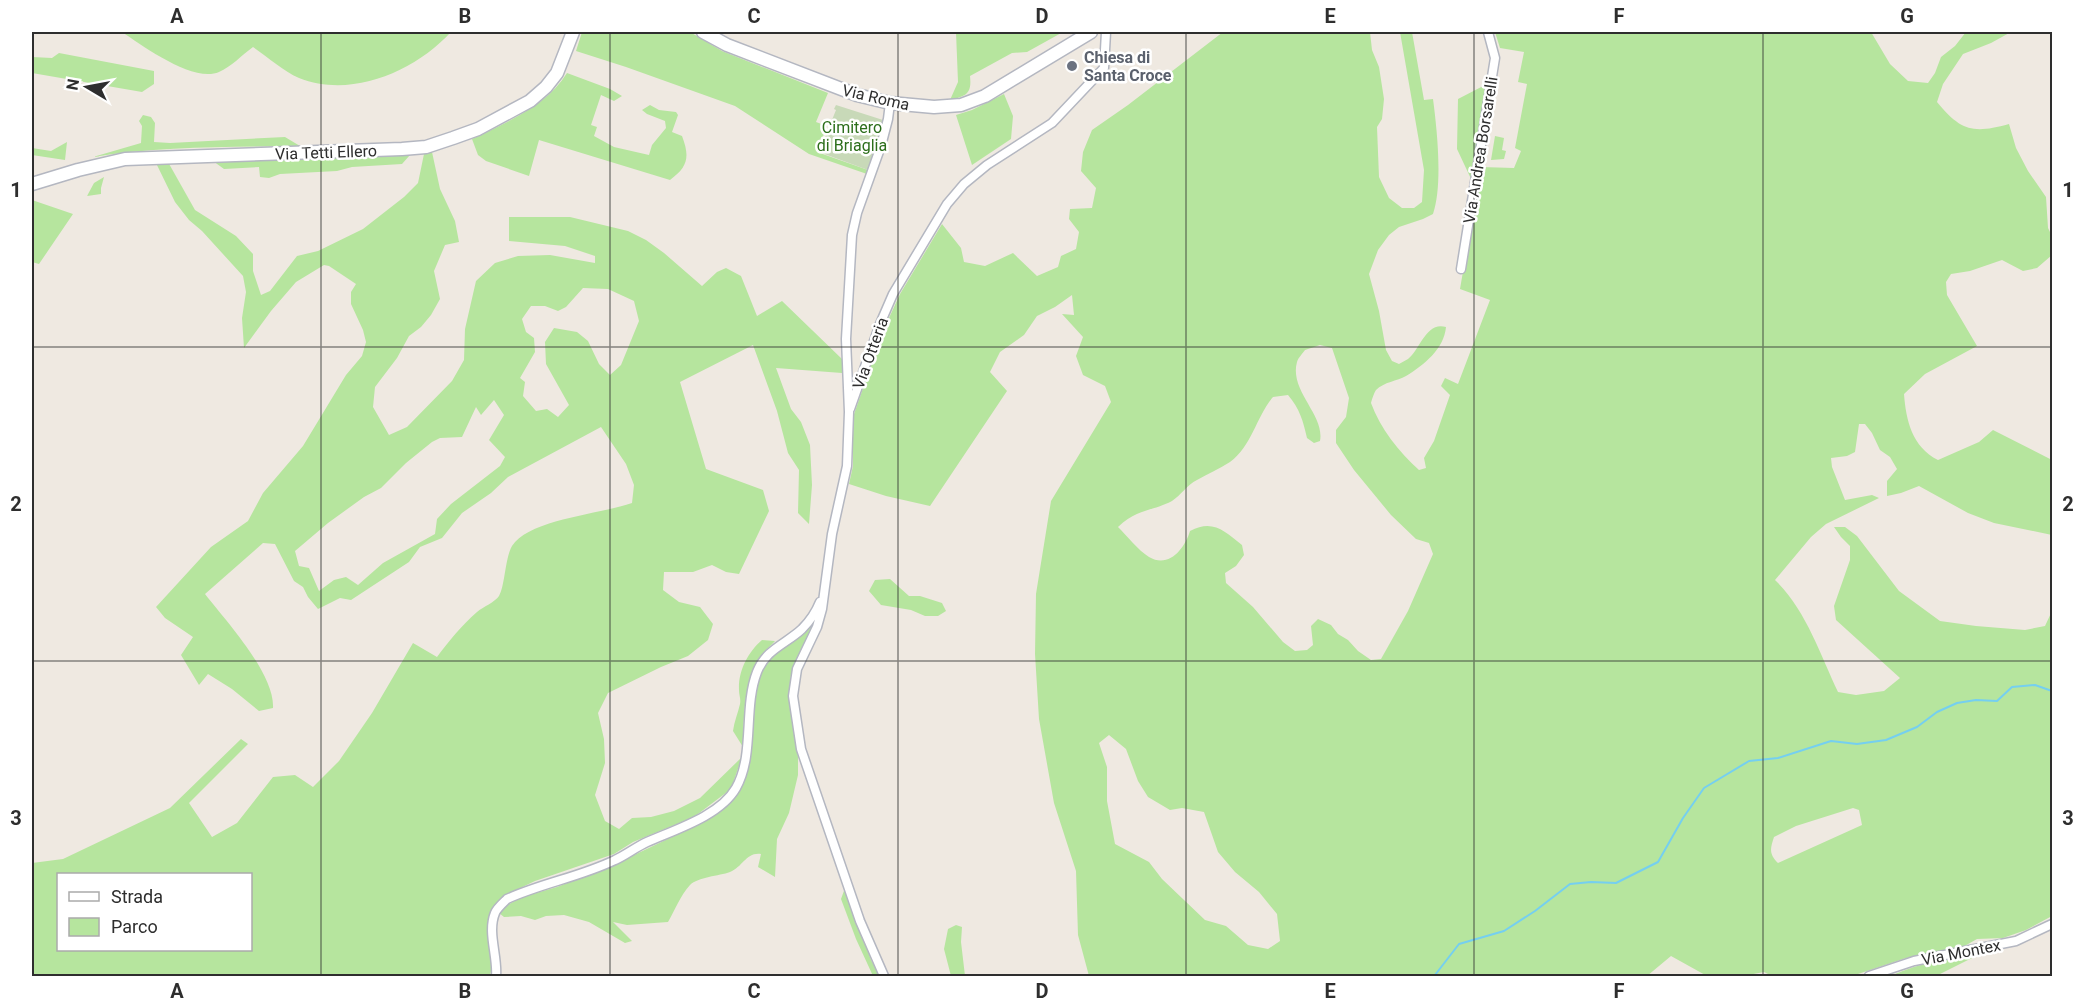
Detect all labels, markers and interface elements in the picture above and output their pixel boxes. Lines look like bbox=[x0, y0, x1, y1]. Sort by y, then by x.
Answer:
text: A bbox=[170, 4, 184, 28]
text: B bbox=[459, 4, 471, 28]
text: C bbox=[747, 4, 761, 28]
text: D bbox=[1036, 4, 1049, 28]
text: E bbox=[1324, 4, 1336, 28]
text: F bbox=[1614, 4, 1625, 28]
text: G bbox=[1900, 4, 1914, 28]
place label: Chiesa di Santa Croce bbox=[1084, 48, 1172, 85]
north arrow bbox=[57, 57, 117, 117]
marker: Chiesa di Santa Croce bbox=[1065, 59, 1079, 73]
street label: Via Andrea Borsarelli bbox=[1460, 75, 1501, 225]
text: N bbox=[62, 77, 83, 92]
street label: Via Roma bbox=[840, 81, 911, 114]
park label: Cimitero di Briaglia bbox=[817, 118, 887, 155]
street label: Via Tetti Ellero bbox=[275, 141, 377, 164]
text: 1 bbox=[10, 178, 22, 202]
text: 1 bbox=[2062, 178, 2074, 202]
street label: Via Otteria bbox=[849, 315, 892, 392]
text: 2 bbox=[10, 492, 22, 516]
text: 2 bbox=[2062, 492, 2074, 516]
text: 3 bbox=[10, 806, 22, 830]
text: 3 bbox=[2062, 806, 2074, 830]
legend bbox=[57, 873, 252, 951]
text: Strada bbox=[111, 886, 163, 907]
text: Parco bbox=[111, 916, 158, 937]
street label: Via Montex bbox=[1920, 935, 2002, 969]
text: A bbox=[170, 979, 184, 1003]
text: B bbox=[459, 979, 471, 1003]
text: C bbox=[747, 979, 761, 1003]
text: D bbox=[1036, 979, 1049, 1003]
text: E bbox=[1324, 979, 1336, 1003]
text: F bbox=[1614, 979, 1625, 1003]
text: G bbox=[1900, 979, 1914, 1003]

